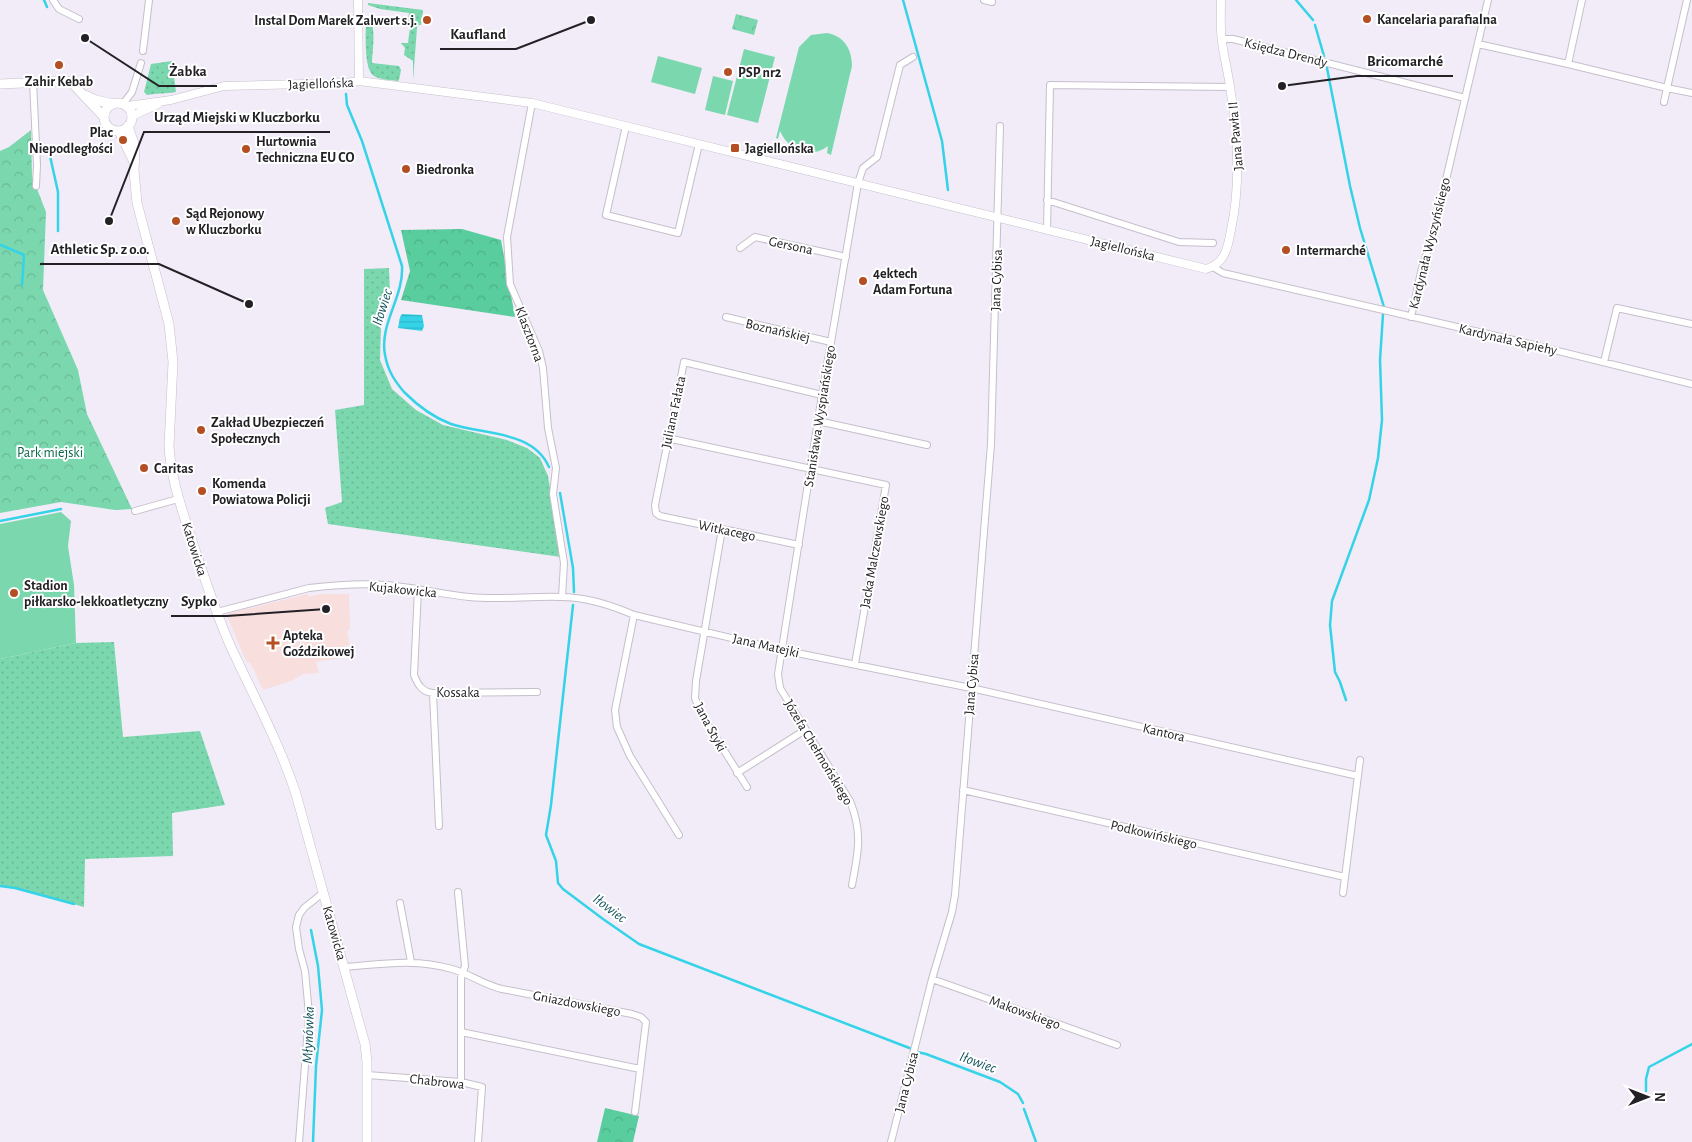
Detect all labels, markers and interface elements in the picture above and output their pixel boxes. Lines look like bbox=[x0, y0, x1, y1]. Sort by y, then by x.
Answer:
marker: Kancelaria parafialna bbox=[1361, 13, 1373, 25]
place label: Kancelaria parafialna bbox=[1377, 13, 1497, 27]
place label: Instal Dom Marek Zalwert s.j. bbox=[254, 14, 417, 28]
marker: Instal Dom Marek Zalwert s.j. bbox=[421, 14, 433, 26]
callout: Kaufland bbox=[440, 19, 516, 49]
text: Kaufland bbox=[450, 27, 506, 42]
street label: Księdza Drendy bbox=[1243, 36, 1329, 70]
callout: Bricomarché bbox=[1357, 46, 1453, 76]
text: Bricomarché bbox=[1367, 54, 1443, 69]
callout: Żabka bbox=[159, 56, 217, 86]
marker: Zahir Kebab bbox=[53, 59, 65, 71]
text: Żabka bbox=[169, 63, 207, 79]
marker: PSP nr2 bbox=[722, 66, 734, 78]
place label: PSP nr2 bbox=[738, 66, 782, 80]
place label: Zahir Kebab bbox=[25, 75, 93, 89]
street label: Jagiellońska bbox=[288, 76, 355, 92]
street label: Jana Pawła II bbox=[1226, 101, 1246, 171]
callout: Urząd Miejski w Kluczborku bbox=[144, 102, 330, 132]
text: Urząd Miejski w Kluczborku bbox=[154, 110, 320, 125]
place label: Plac Niepodległości bbox=[29, 126, 114, 156]
marker: Plac Niepodległości bbox=[117, 134, 129, 146]
place label: Hurtownia Techniczna EU CO bbox=[256, 135, 355, 165]
marker: Jagiellońska bbox=[729, 142, 741, 154]
place label: Jagiellońska bbox=[745, 142, 814, 156]
marker: Hurtownia Techniczna EU CO bbox=[240, 143, 252, 155]
marker: Biedronka bbox=[400, 163, 412, 175]
place label: Biedronka bbox=[416, 163, 475, 177]
street label: Kardynała Wyszyńskiego bbox=[1407, 176, 1453, 310]
place label: Sąd Rejonowy w Kluczborku bbox=[186, 207, 265, 237]
marker: Sąd Rejonowy w Kluczborku bbox=[170, 215, 182, 227]
callout: Athletic Sp. z o.o. bbox=[40, 234, 159, 264]
street label: Gersona bbox=[767, 234, 815, 258]
street label: Jagiellońska bbox=[1089, 234, 1157, 264]
text: Athletic Sp. z o.o. bbox=[51, 242, 149, 257]
marker: Intermarché bbox=[1280, 244, 1292, 256]
place label: Intermarché bbox=[1296, 244, 1366, 258]
street label: Jana Cybisa bbox=[989, 248, 1005, 311]
place label: 4ektech Adam Fortuna bbox=[873, 267, 953, 297]
marker: 4ektech Adam Fortuna bbox=[857, 275, 869, 287]
water label: Iłowiec bbox=[370, 286, 396, 327]
street label: Klasztorna bbox=[512, 305, 546, 364]
street label: Boznańskiej bbox=[744, 317, 811, 345]
street label: Kardynała Sapiehy bbox=[1457, 322, 1558, 358]
street label: Stanisława Wyspiańskiego bbox=[802, 344, 838, 488]
street label: Juliana Fałata bbox=[659, 374, 689, 450]
place label: Zakład Ubezpieczeń Społecznych bbox=[211, 416, 324, 446]
marker: Zakład Ubezpieczeń Społecznych bbox=[195, 424, 207, 436]
park label: Park miejski bbox=[17, 446, 83, 460]
marker: Caritas bbox=[138, 462, 150, 474]
place label: Caritas bbox=[154, 462, 193, 476]
place label: Komenda Powiatowa Policji bbox=[212, 477, 311, 507]
marker: Komenda Powiatowa Policji bbox=[196, 485, 208, 497]
street label: Jacka Malczewskiego bbox=[858, 495, 892, 609]
street label: Witkacego bbox=[697, 518, 757, 544]
street label: Katowicka bbox=[179, 521, 209, 578]
place label: Stadion piłkarsko-lekkoatletyczny bbox=[24, 579, 169, 609]
street label: Kujakowicka bbox=[368, 579, 438, 601]
callout: Sypko bbox=[171, 586, 227, 616]
marker: Stadion piłkarsko-lekkoatletyczny bbox=[8, 587, 20, 599]
text: Sypko bbox=[181, 594, 217, 609]
place label: Apteka Goździkowej bbox=[283, 629, 354, 659]
street label: Jana Matejki bbox=[731, 632, 800, 660]
marker: Apteka Goździkowej bbox=[267, 637, 279, 649]
street label: Jana Cybisa bbox=[962, 652, 982, 715]
street label: Kossaka bbox=[436, 686, 480, 700]
street label: Józefa Chełmońskiego bbox=[781, 697, 855, 808]
street label: Jana Styki bbox=[691, 701, 729, 754]
street label: Kantora bbox=[1141, 721, 1187, 745]
street label: Podkowińskiego bbox=[1109, 818, 1199, 852]
water label: Iłowiec bbox=[590, 891, 630, 926]
street label: Katowicka bbox=[320, 905, 349, 962]
street label: Gniazdowskiego bbox=[532, 989, 622, 1019]
street label: Makowskiego bbox=[987, 994, 1062, 1032]
water label: Młynówka bbox=[300, 1006, 317, 1064]
water label: Iłowiec bbox=[958, 1049, 999, 1076]
street label: Jana Cybisa bbox=[893, 1050, 921, 1114]
street label: Chabrowa bbox=[409, 1072, 465, 1092]
north arrow bbox=[1622, 1072, 1672, 1122]
text: N bbox=[1652, 1092, 1666, 1102]

